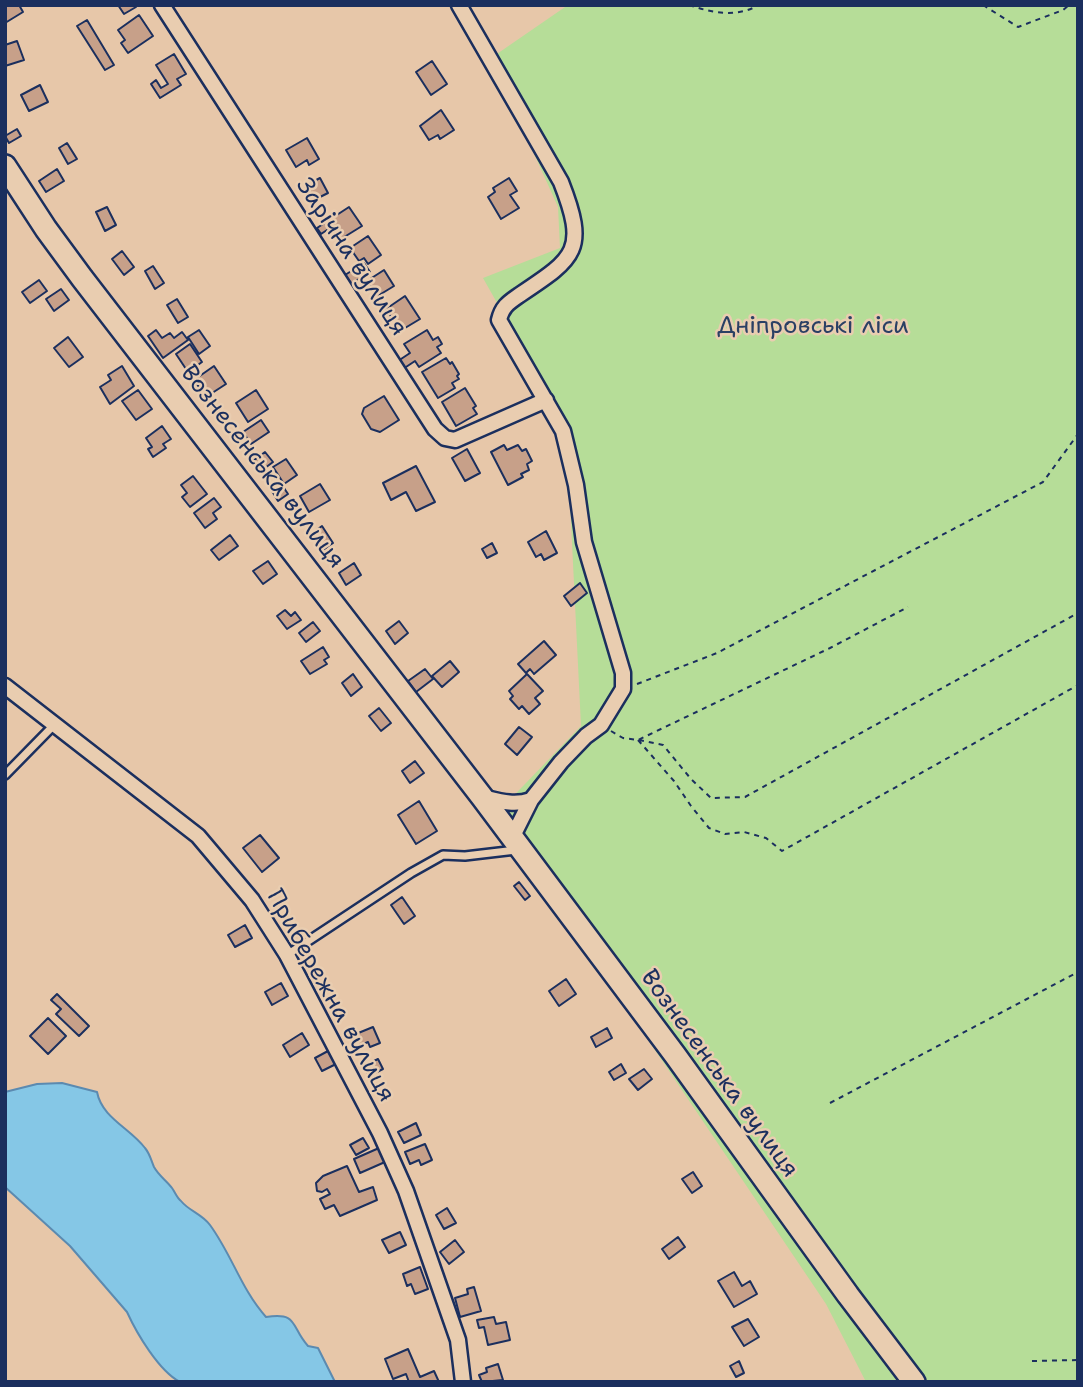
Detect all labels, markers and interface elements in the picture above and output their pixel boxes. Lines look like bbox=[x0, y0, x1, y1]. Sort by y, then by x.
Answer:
street label: Зарічна вулиця bbox=[289, 173, 413, 341]
park label: Дніпровські ліси bbox=[717, 313, 909, 341]
street label: Вознесенська вулиця bbox=[174, 360, 350, 574]
street label: Прибережна вулиця bbox=[260, 885, 400, 1107]
street label: Вознесенська вулиця bbox=[634, 964, 804, 1184]

